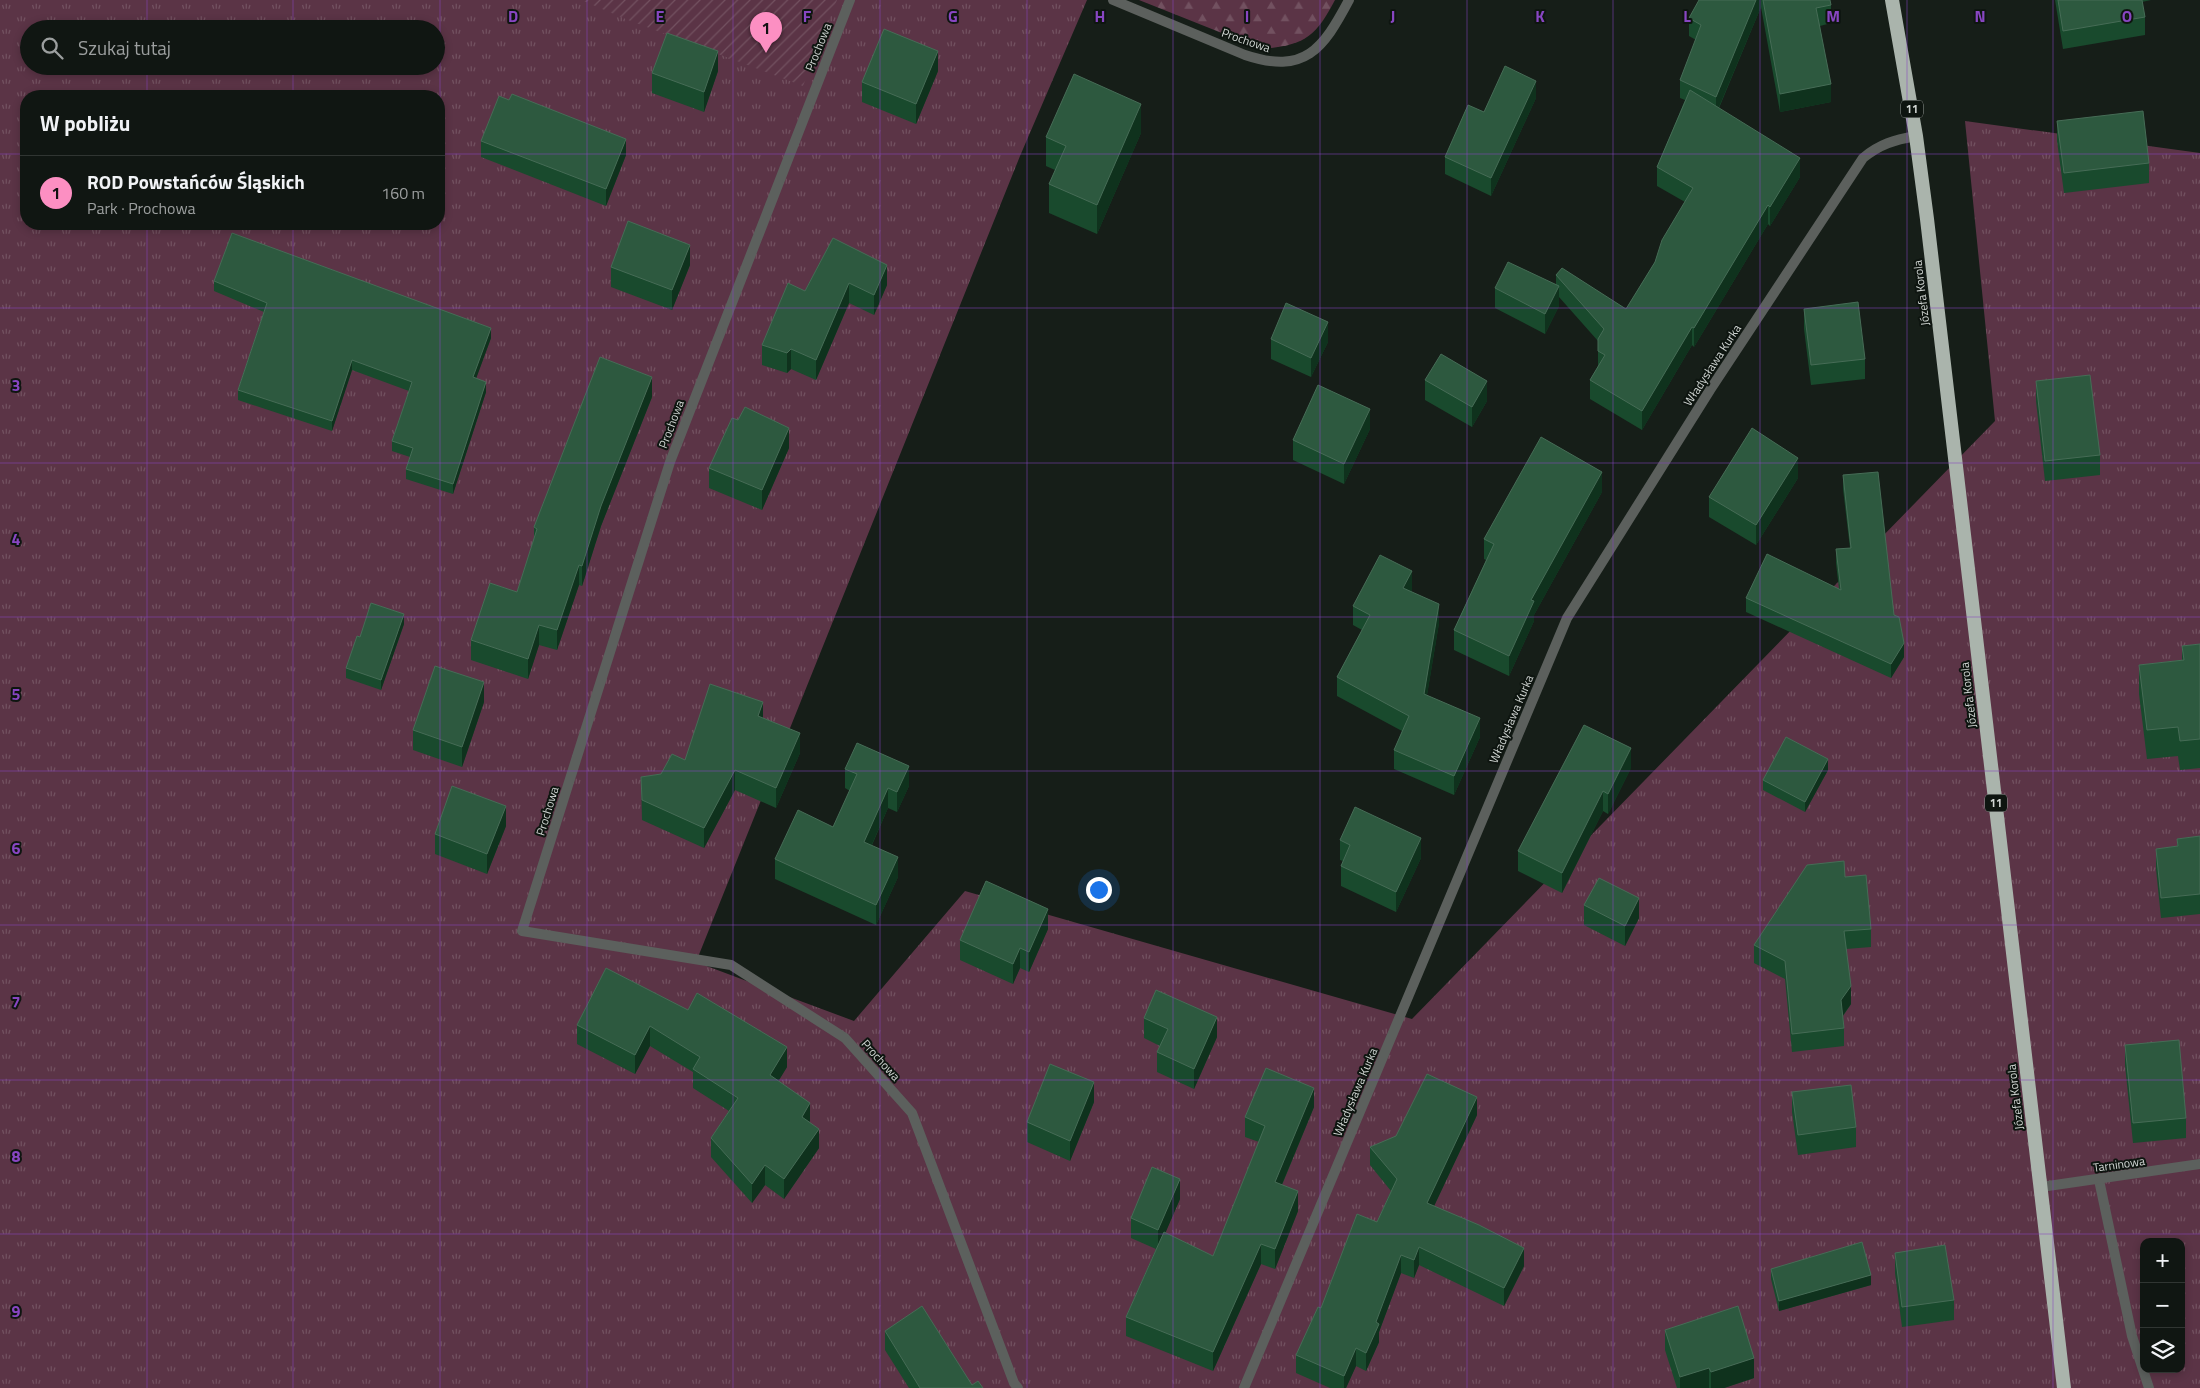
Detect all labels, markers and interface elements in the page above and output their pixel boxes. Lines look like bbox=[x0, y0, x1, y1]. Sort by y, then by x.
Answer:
text: D bbox=[508, 4, 518, 28]
text: E bbox=[656, 4, 665, 28]
text: F bbox=[803, 4, 812, 28]
text: G bbox=[948, 4, 958, 28]
text: H bbox=[1095, 4, 1105, 28]
text: I bbox=[1245, 4, 1249, 28]
text: J bbox=[1391, 4, 1395, 28]
text: K bbox=[1535, 4, 1545, 28]
text: L bbox=[1683, 4, 1691, 28]
text: M bbox=[1826, 4, 1840, 28]
text: N bbox=[1974, 4, 1986, 28]
text: O bbox=[2122, 4, 2132, 28]
pin: 1 bbox=[750, 12, 782, 53]
search box bbox=[20, 20, 445, 75]
street label: Prochowa bbox=[800, 20, 836, 74]
street label: Prochowa bbox=[1219, 23, 1273, 57]
text: Szukaj tutaj bbox=[78, 33, 171, 62]
icon: search bbox=[38, 34, 66, 62]
road number: 11 bbox=[1901, 100, 1923, 118]
text: W pobliżu bbox=[40, 107, 130, 139]
text: ROD Powstańców Śląskich bbox=[87, 167, 305, 196]
text: 1 bbox=[52, 181, 60, 205]
text: 160 m bbox=[381, 181, 425, 205]
text: Park · Prochowa bbox=[87, 196, 196, 220]
street label: Józefa Korola bbox=[1908, 259, 1934, 327]
street label: Władysława Kurka bbox=[1678, 320, 1746, 410]
text: 3 bbox=[12, 373, 20, 397]
street label: Prochowa bbox=[653, 397, 689, 451]
text: 4 bbox=[12, 527, 21, 551]
street label: Józefa Korola bbox=[1955, 661, 1981, 729]
street label: Władysława Kurka bbox=[1484, 672, 1538, 766]
text: 5 bbox=[12, 682, 21, 706]
street label: Prochowa bbox=[531, 784, 563, 838]
road number: 11 bbox=[1985, 794, 2007, 811]
text: 6 bbox=[12, 836, 21, 860]
your location bbox=[1086, 877, 1112, 903]
text: 7 bbox=[12, 990, 20, 1014]
street label: Prochowa bbox=[857, 1035, 905, 1085]
street label: Władysława Kurka bbox=[1328, 1045, 1382, 1139]
street label: Józefa Korola bbox=[2002, 1063, 2028, 1131]
text: 8 bbox=[12, 1144, 21, 1168]
street label: Tarninowa bbox=[2092, 1151, 2146, 1177]
map controls bbox=[2140, 1238, 2185, 1373]
button: + bbox=[2140, 1238, 2185, 1283]
button: − bbox=[2140, 1283, 2185, 1328]
text: 9 bbox=[12, 1299, 21, 1323]
button: layers bbox=[2140, 1328, 2185, 1373]

